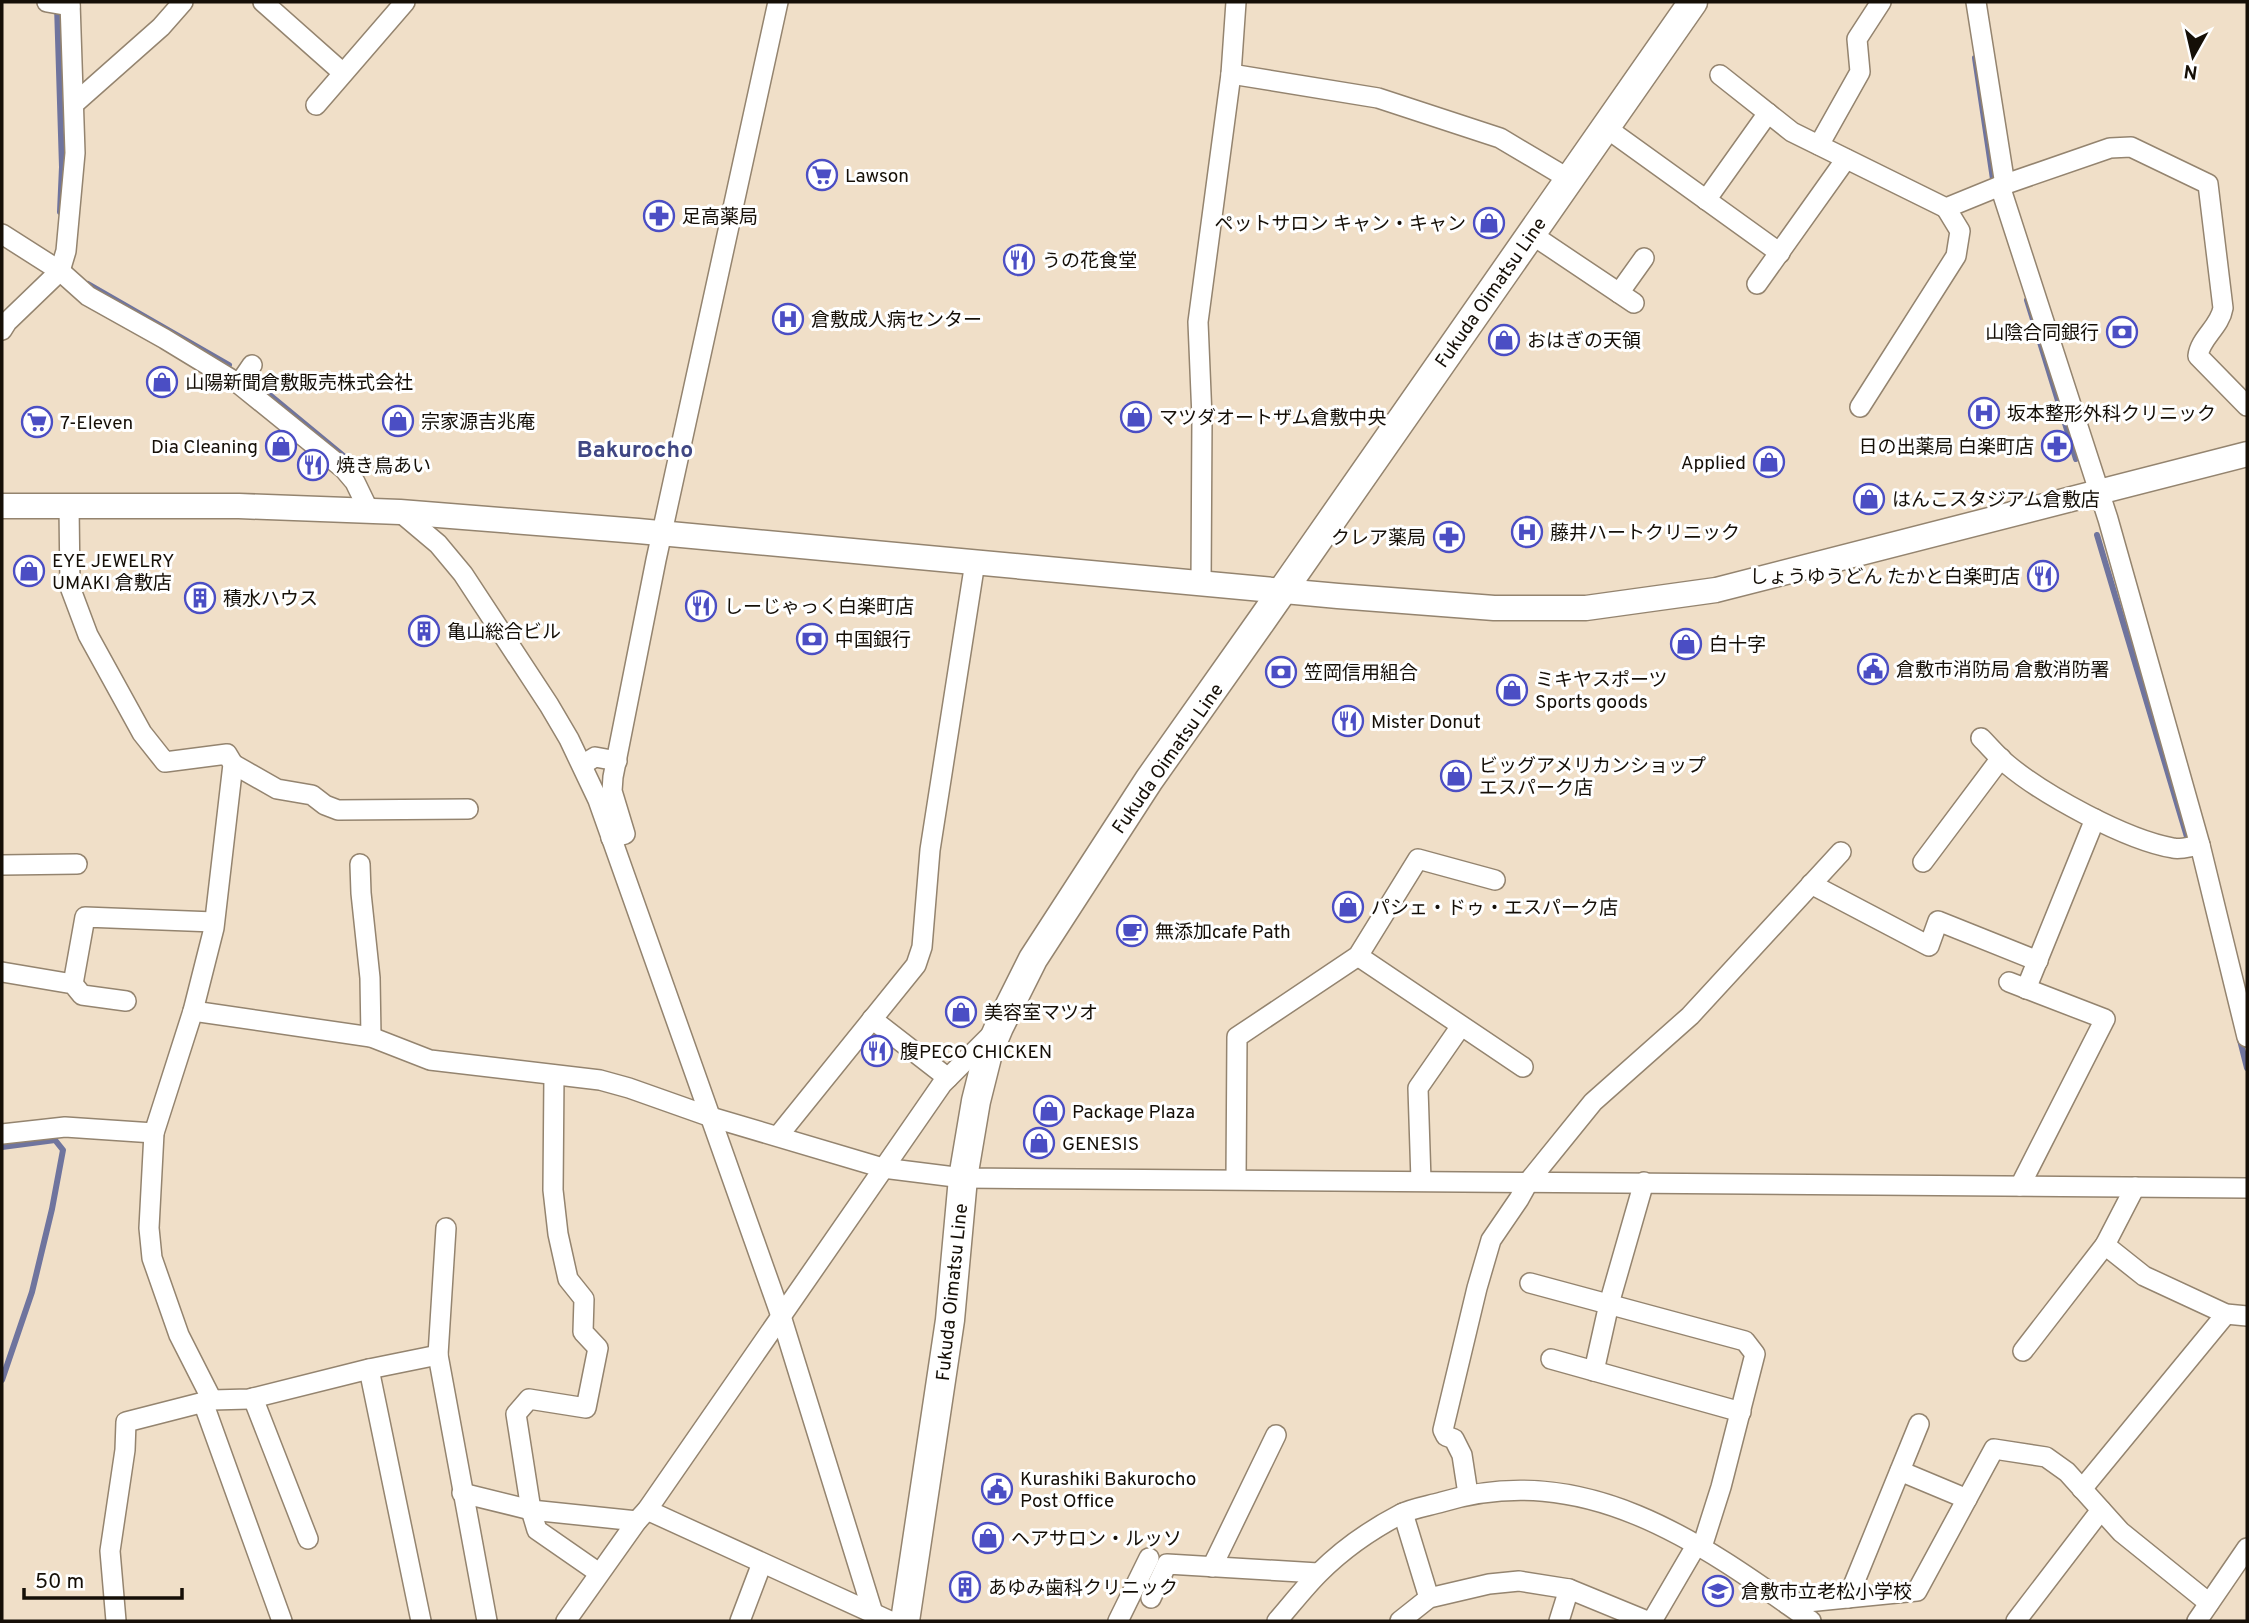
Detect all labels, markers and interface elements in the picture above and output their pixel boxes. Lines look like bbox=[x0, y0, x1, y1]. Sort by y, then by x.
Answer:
north arrow bbox=[2158, 21, 2228, 91]
text: N bbox=[2182, 58, 2199, 84]
supermarket icon: Lawson bbox=[805, 158, 839, 192]
place label: Lawson bbox=[845, 165, 909, 189]
pharmacy icon: 足高薬局 bbox=[642, 199, 676, 233]
place label: 足高薬局 bbox=[682, 206, 758, 230]
shop icon: ペットサロン キャン・キャン bbox=[1472, 206, 1506, 240]
place label: ペットサロン キャン・キャン bbox=[1215, 213, 1466, 237]
street label: Fukuda Oimatsu Line bbox=[1431, 213, 1553, 373]
restaurant icon: うの花食堂 bbox=[1002, 243, 1036, 277]
place label: うの花食堂 bbox=[1042, 250, 1137, 274]
hospital icon: 倉敷成人病センター bbox=[771, 302, 805, 336]
place label: 倉敷成人病センター bbox=[811, 309, 982, 333]
bank icon: 山陰合同銀行 bbox=[2105, 315, 2139, 349]
place label: 山陰合同銀行 bbox=[1985, 322, 2099, 346]
shop icon: おはぎの天領 bbox=[1487, 323, 1521, 357]
place label: おはぎの天領 bbox=[1527, 330, 1641, 354]
shop icon: 山陽新聞倉敷販売株式会社 bbox=[145, 365, 179, 399]
place label: 山陽新聞倉敷販売株式会社 bbox=[185, 372, 413, 396]
hospital icon: 坂本整形外科クリニック bbox=[1967, 396, 2001, 430]
shop icon: マツダオートザム倉敷中央 bbox=[1119, 400, 1153, 434]
place label: 坂本整形外科クリニック bbox=[2007, 403, 2216, 427]
shop icon: 宗家源吉兆庵 bbox=[381, 404, 415, 438]
supermarket icon: 7-Eleven bbox=[20, 405, 54, 439]
place label: マツダオートザム倉敷中央 bbox=[1159, 407, 1387, 431]
place label: 宗家源吉兆庵 bbox=[421, 411, 535, 435]
place label: 7-Eleven bbox=[60, 412, 133, 436]
shop icon: Dia Cleaning bbox=[264, 429, 298, 463]
pharmacy icon: 日の出薬局 白楽町店 bbox=[2040, 429, 2074, 463]
place label: Dia Cleaning bbox=[151, 436, 258, 460]
place label: 日の出薬局 白楽町店 bbox=[1859, 436, 2034, 460]
district label: Bakurocho bbox=[577, 437, 693, 466]
shop icon: Applied bbox=[1752, 445, 1786, 479]
restaurant icon: 焼き鳥あい bbox=[296, 448, 330, 482]
place label: Applied bbox=[1681, 452, 1746, 476]
place label: 焼き鳥あい bbox=[336, 455, 431, 479]
shop icon: はんこスタジアム倉敷店 bbox=[1852, 482, 1886, 516]
place label: はんこスタジアム倉敷店 bbox=[1892, 489, 2100, 513]
hospital icon: 藤井ハートクリニック bbox=[1510, 515, 1544, 549]
pharmacy icon: クレア薬局 bbox=[1432, 520, 1466, 554]
place label: 藤井ハートクリニック bbox=[1550, 522, 1740, 546]
place label: クレア薬局 bbox=[1331, 527, 1426, 551]
place label: EYE JEWELRY UMAKI 倉敷店 bbox=[52, 550, 175, 596]
shop icon: EYE JEWELRY UMAKI 倉敷店 bbox=[12, 554, 46, 588]
restaurant icon: しょうゆうどん たかと白楽町店 bbox=[2026, 559, 2060, 593]
place label: しょうゆうどん たかと白楽町店 bbox=[1750, 566, 2020, 590]
building icon: 積水ハウス bbox=[183, 581, 217, 615]
place label: 積水ハウス bbox=[223, 588, 318, 612]
restaurant icon: しーじゃっく白楽町店 bbox=[684, 589, 718, 623]
place label: しーじゃっく白楽町店 bbox=[724, 596, 914, 620]
building icon: 亀山総合ビル bbox=[407, 614, 441, 648]
place label: 亀山総合ビル bbox=[447, 621, 561, 645]
bank icon: 中国銀行 bbox=[795, 622, 829, 656]
shop icon: 白十字 bbox=[1669, 627, 1703, 661]
place label: 中国銀行 bbox=[835, 629, 911, 653]
place label: 白十字 bbox=[1709, 634, 1766, 658]
public building icon: 倉敷市消防局 倉敷消防署 bbox=[1856, 652, 1890, 686]
bank icon: 笠岡信用組合 bbox=[1264, 655, 1298, 689]
place label: 倉敷市消防局 倉敷消防署 bbox=[1896, 659, 2109, 683]
place label: 笠岡信用組合 bbox=[1304, 662, 1418, 686]
place label: ミキヤスポーツ Sports goods bbox=[1535, 669, 1668, 715]
shop icon: ミキヤスポーツ Sports goods bbox=[1495, 673, 1529, 707]
street label: Fukuda Oimatsu Line bbox=[1108, 679, 1230, 839]
restaurant icon: Mister Donut bbox=[1331, 704, 1365, 738]
place label: Mister Donut bbox=[1371, 711, 1481, 735]
place label: ビッグアメリカンショップ エスパーク店 bbox=[1479, 755, 1706, 801]
shop icon: ビッグアメリカンショップ エスパーク店 bbox=[1439, 759, 1473, 793]
shop icon: パシェ・ドゥ・エスパーク店 bbox=[1331, 890, 1365, 924]
place label: パシェ・ドゥ・エスパーク店 bbox=[1371, 897, 1618, 921]
cafe icon: 無添加cafe Path bbox=[1115, 914, 1149, 948]
place label: 無添加cafe Path bbox=[1155, 921, 1291, 945]
shop icon: 美容室マツオ bbox=[944, 995, 978, 1029]
place label: 美容室マツオ bbox=[984, 1002, 1098, 1026]
restaurant icon: 腹PECO CHICKEN bbox=[860, 1034, 894, 1068]
place label: 腹PECO CHICKEN bbox=[900, 1041, 1052, 1065]
shop icon: Package Plaza bbox=[1032, 1094, 1066, 1128]
place label: Package Plaza bbox=[1072, 1101, 1195, 1125]
shop icon: GENESIS bbox=[1022, 1126, 1056, 1160]
place label: GENESIS bbox=[1062, 1133, 1139, 1157]
street label: Fukuda Oimatsu Line bbox=[932, 1202, 974, 1382]
place label: Kurashiki Bakurocho Post Office bbox=[1020, 1468, 1196, 1514]
public building icon: Kurashiki Bakurocho Post Office bbox=[980, 1472, 1014, 1506]
shop icon: ヘアサロン・ルッソ bbox=[971, 1521, 1005, 1555]
place label: ヘアサロン・ルッソ bbox=[1011, 1528, 1182, 1552]
scale bar bbox=[24, 1556, 182, 1600]
text: 50 m bbox=[35, 1569, 84, 1596]
building icon: あゆみ歯科クリニック bbox=[948, 1570, 982, 1604]
school or university icon: 倉敷市立老松小学校 bbox=[1701, 1574, 1735, 1608]
place label: あゆみ歯科クリニック bbox=[988, 1577, 1178, 1601]
place label: 倉敷市立老松小学校 bbox=[1741, 1581, 1912, 1605]

